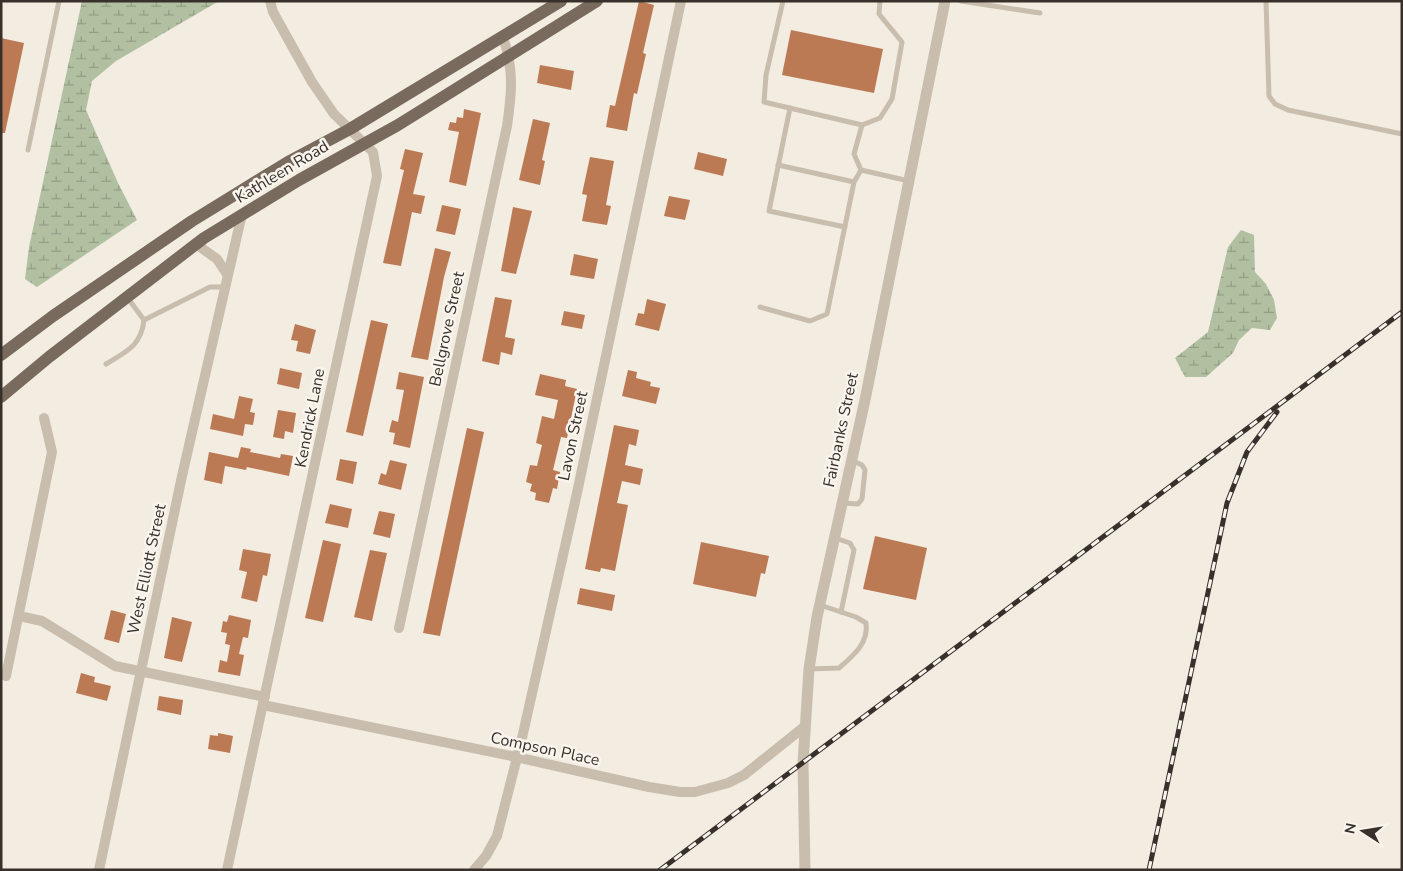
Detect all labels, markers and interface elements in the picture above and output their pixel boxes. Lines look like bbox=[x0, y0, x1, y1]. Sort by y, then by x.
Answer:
street label: Kathleen Road bbox=[231, 135, 333, 209]
street label: Bellgrove Street bbox=[424, 269, 470, 388]
street label: Kendrick Lane bbox=[290, 367, 330, 469]
street label: Fairbanks Street bbox=[818, 370, 864, 489]
street label: Lavon Street bbox=[553, 389, 593, 483]
street label: West Elliott Street bbox=[122, 501, 172, 636]
street label: Compson Place bbox=[488, 727, 602, 771]
north arrow bbox=[1338, 806, 1388, 856]
text: N bbox=[1340, 821, 1361, 836]

